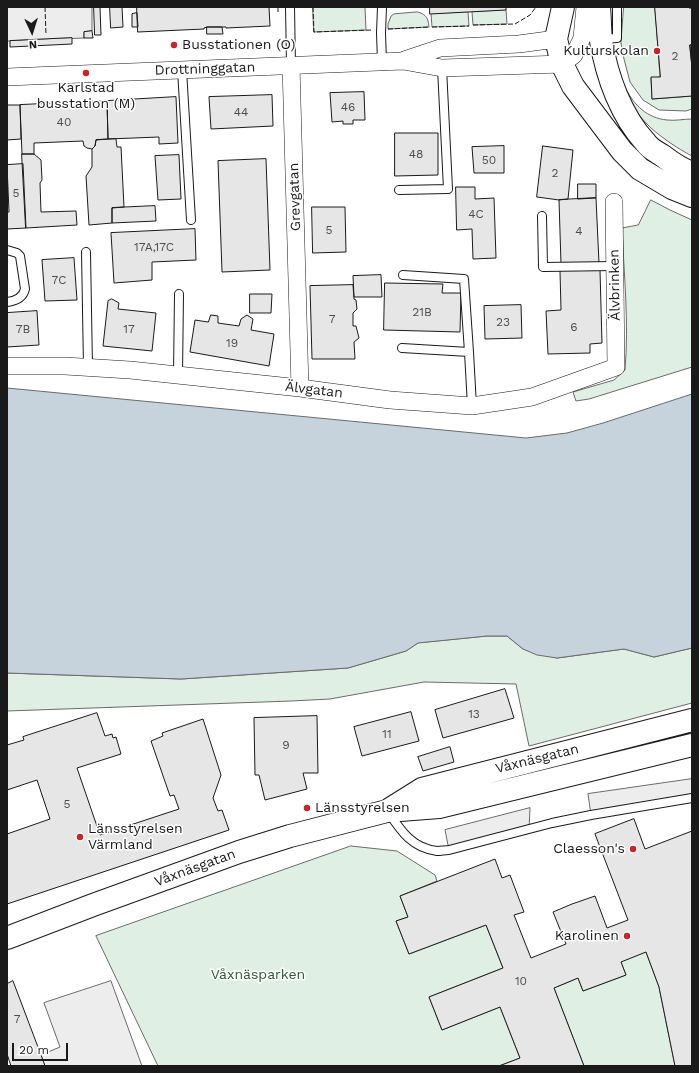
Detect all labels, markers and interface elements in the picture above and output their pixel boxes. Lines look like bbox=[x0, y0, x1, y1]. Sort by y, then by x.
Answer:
north arrow bbox=[12, 12, 52, 52]
place label: Busstationen (O) bbox=[182, 37, 295, 53]
text: N bbox=[28, 38, 37, 51]
marker: Busstationen (O) bbox=[169, 40, 179, 50]
place label: Kulturskolan bbox=[563, 43, 649, 59]
marker: Kulturskolan bbox=[652, 46, 662, 56]
house number: 2 bbox=[672, 49, 678, 63]
street label: Drottninggatan bbox=[154, 59, 256, 79]
marker: Karlstad busstation (M) bbox=[81, 68, 91, 78]
place label: Karlstad busstation (M) bbox=[37, 80, 135, 112]
house number: 46 bbox=[341, 100, 355, 114]
house number: 44 bbox=[234, 105, 248, 119]
house number: 40 bbox=[57, 115, 71, 129]
house number: 48 bbox=[409, 147, 423, 161]
house number: 50 bbox=[482, 153, 496, 167]
street label: Grevgatan bbox=[285, 163, 305, 231]
house number: 2 bbox=[552, 166, 558, 180]
house number: 5 bbox=[13, 186, 19, 200]
house number: 4C bbox=[468, 207, 484, 221]
house number: 5 bbox=[326, 223, 332, 237]
house number: 4 bbox=[575, 224, 583, 238]
house number: 17A,17C bbox=[134, 240, 174, 254]
street label: Älvbrinken bbox=[606, 249, 624, 321]
house number: 7C bbox=[52, 273, 66, 287]
house number: 21B bbox=[412, 305, 432, 319]
house number: 7 bbox=[329, 312, 335, 326]
house number: 23 bbox=[496, 315, 510, 329]
house number: 6 bbox=[570, 320, 578, 334]
house number: 7B bbox=[16, 322, 30, 336]
house number: 17 bbox=[123, 322, 135, 336]
house number: 19 bbox=[226, 336, 238, 350]
street label: Älvgatan bbox=[284, 378, 344, 402]
house number: 13 bbox=[468, 707, 480, 721]
house number: 11 bbox=[382, 727, 392, 741]
house number: 9 bbox=[282, 738, 290, 752]
street label: Våxnäsgatan bbox=[494, 741, 580, 777]
house number: 5 bbox=[64, 797, 70, 811]
place label: Länsstyrelsen bbox=[315, 800, 410, 816]
marker: Länsstyrelsen bbox=[302, 803, 312, 813]
place label: Länsstyrelsen Värmland bbox=[88, 821, 183, 854]
marker: Länsstyrelsen Värmland bbox=[75, 832, 85, 842]
place label: Claesson's bbox=[553, 841, 625, 857]
marker: Claesson's bbox=[628, 844, 638, 854]
street label: Våxnäsgatan bbox=[152, 846, 238, 890]
place label: Karolinen bbox=[555, 928, 619, 944]
marker: Karolinen bbox=[622, 931, 632, 941]
park label: Våxnäsparken bbox=[211, 967, 305, 983]
house number: 10 bbox=[515, 974, 527, 988]
house number: 7 bbox=[14, 1012, 20, 1026]
scale bar bbox=[14, 1035, 70, 1061]
text: 20 m bbox=[19, 1043, 49, 1057]

